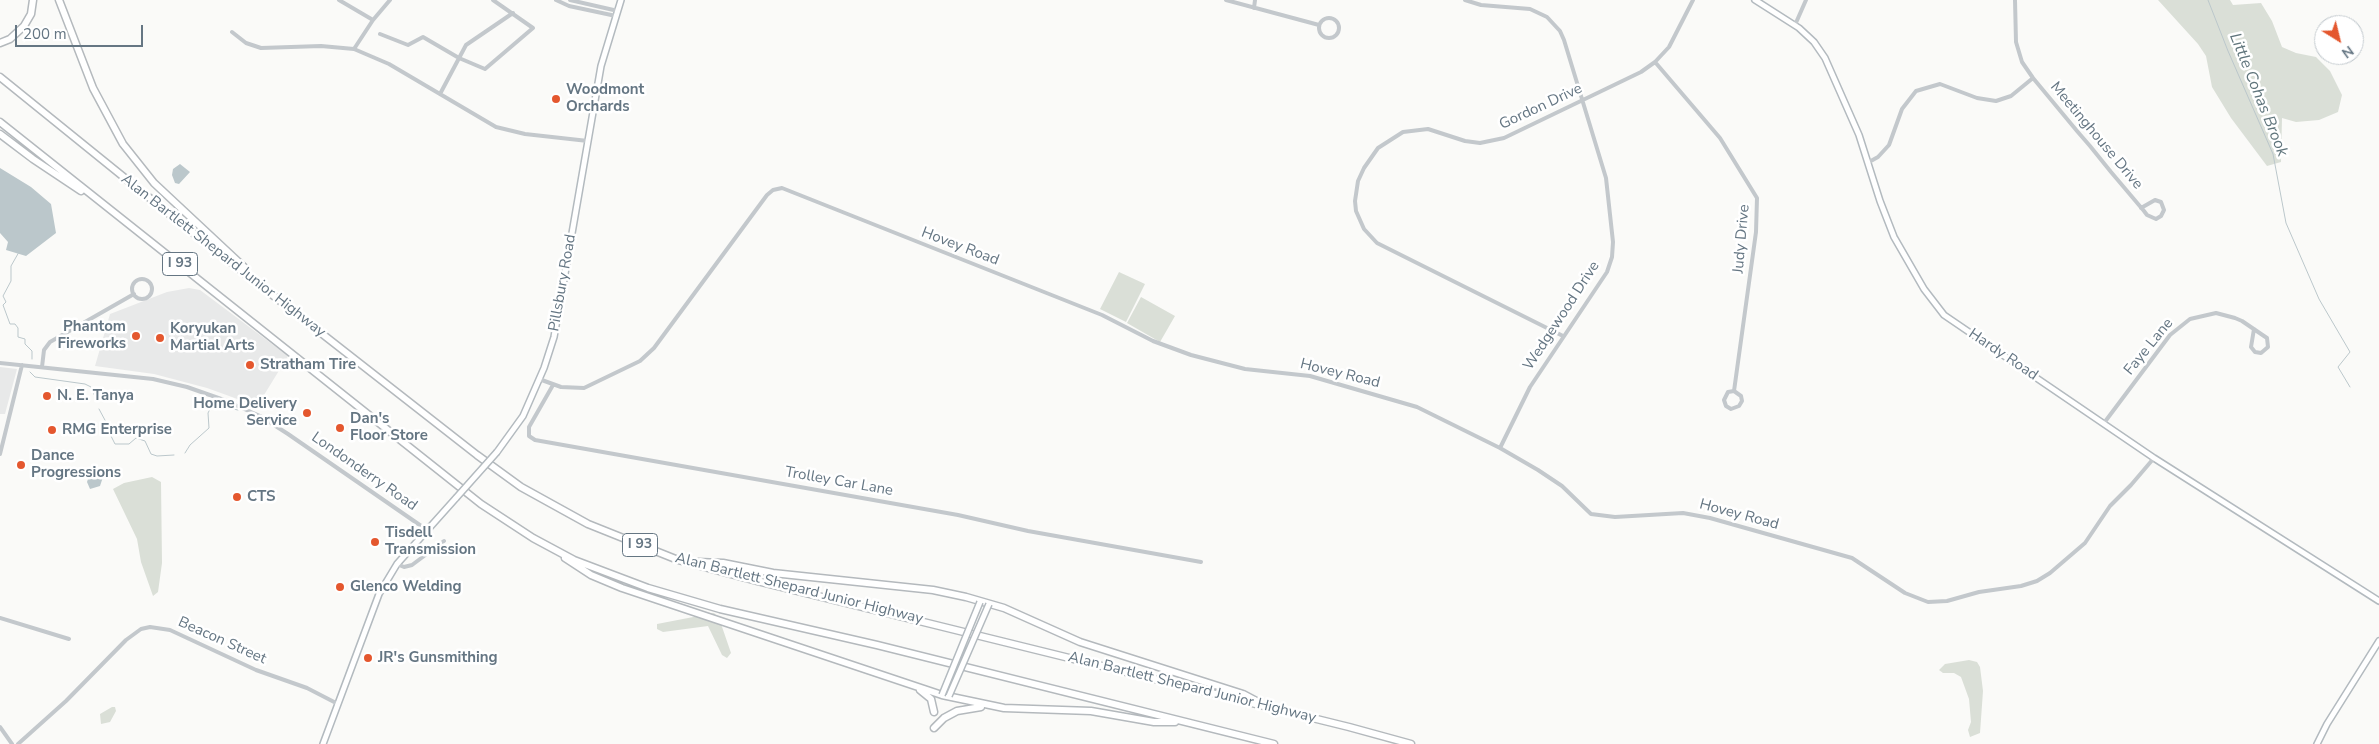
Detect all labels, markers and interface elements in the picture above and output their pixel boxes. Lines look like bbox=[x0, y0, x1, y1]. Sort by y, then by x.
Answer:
scale bar bbox=[18, 15, 145, 47]
north arrow bbox=[2314, 15, 2364, 65]
text: 200 m bbox=[23, 24, 67, 44]
water label: Little Cohas Brook bbox=[2224, 30, 2292, 160]
text: N bbox=[2338, 41, 2357, 62]
street label: Meetinghouse Drive bbox=[2046, 79, 2146, 193]
street label: Gordon Drive bbox=[1497, 80, 1585, 134]
place label: Woodmont Orchards bbox=[566, 81, 644, 116]
marker: Woodmont Orchards bbox=[550, 93, 562, 105]
street label: Alan Bartlett Shepard Junior Highway bbox=[117, 171, 329, 341]
street label: Judy Drive bbox=[1730, 204, 1754, 274]
street label: Hovey Road bbox=[919, 224, 1001, 270]
street label: Pillsbury Road bbox=[546, 233, 580, 333]
road number: I 93 bbox=[162, 252, 198, 276]
street label: Wedgewood Drive bbox=[1520, 258, 1604, 374]
street label: Faye Lane bbox=[2121, 315, 2177, 379]
place label: Phantom Fireworks bbox=[58, 318, 126, 353]
place label: Koryukan Martial Arts bbox=[170, 320, 255, 355]
street label: Hardy Road bbox=[1965, 325, 2041, 385]
marker: Phantom Fireworks bbox=[130, 330, 142, 342]
marker: Koryukan Martial Arts bbox=[154, 332, 166, 344]
street label: Hovey Road bbox=[1298, 355, 1382, 393]
place label: Stratham Tire bbox=[260, 356, 356, 374]
marker: Stratham Tire bbox=[244, 359, 256, 371]
place label: N. E. Tanya bbox=[57, 387, 134, 405]
marker: N. E. Tanya bbox=[41, 390, 53, 402]
place label: Home Delivery Service bbox=[193, 395, 297, 430]
marker: Home Delivery Service bbox=[301, 407, 313, 419]
place label: Dan's Floor Store bbox=[350, 410, 428, 445]
place label: RMG Enterprise bbox=[62, 421, 172, 439]
marker: Dan's Floor Store bbox=[334, 422, 346, 434]
marker: RMG Enterprise bbox=[46, 424, 58, 436]
street label: Londonderry Road bbox=[308, 429, 420, 515]
place label: Dance Progressions bbox=[31, 447, 121, 482]
marker: Dance Progressions bbox=[15, 459, 27, 471]
street label: Trolley Car Lane bbox=[784, 464, 894, 500]
place label: CTS bbox=[247, 488, 275, 506]
marker: CTS bbox=[231, 491, 243, 503]
street label: Hovey Road bbox=[1697, 496, 1781, 534]
place label: Tisdell Transmission bbox=[385, 524, 476, 559]
road number: I 93 bbox=[622, 534, 658, 556]
marker: Tisdell Transmission bbox=[369, 536, 381, 548]
street label: Alan Bartlett Shepard Junior Highway bbox=[673, 549, 925, 629]
place label: Glenco Welding bbox=[350, 578, 462, 596]
marker: Glenco Welding bbox=[334, 581, 346, 593]
street label: Beacon Street bbox=[175, 614, 269, 668]
street label: Alan Bartlett Shepard Junior Highway bbox=[1066, 648, 1318, 728]
place label: JR's Gunsmithing bbox=[378, 649, 498, 667]
marker: JR's Gunsmithing bbox=[362, 652, 374, 664]

